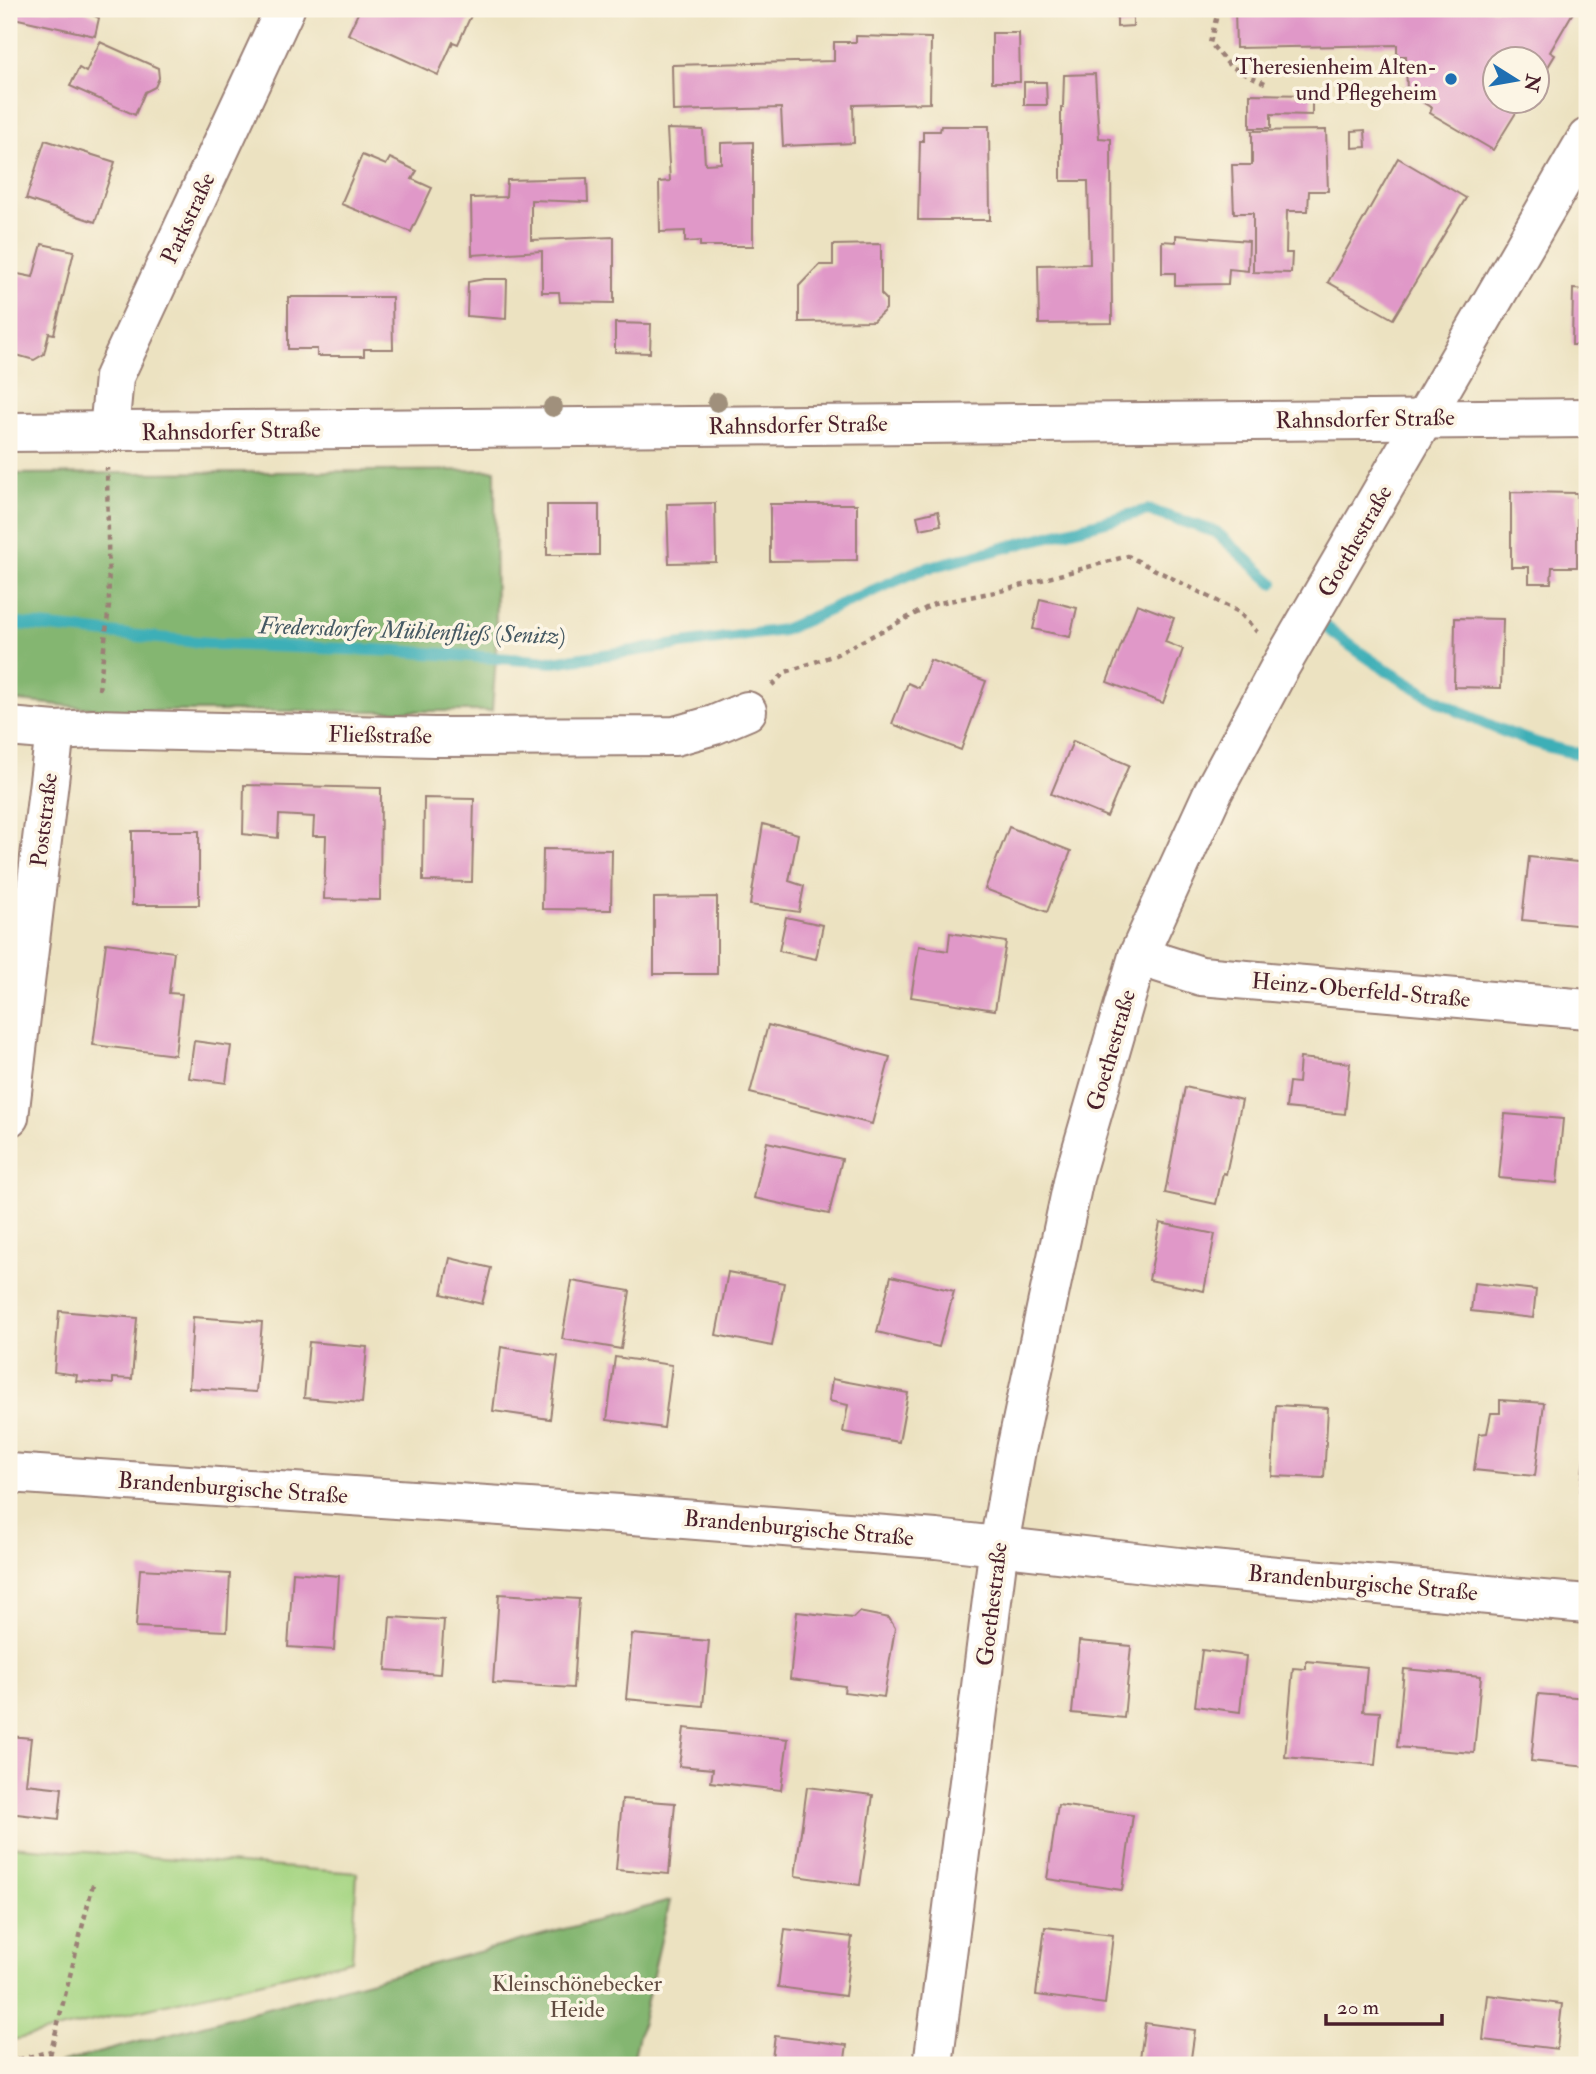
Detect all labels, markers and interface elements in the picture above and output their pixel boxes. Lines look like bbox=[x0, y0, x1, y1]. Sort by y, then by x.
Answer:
north arrow bbox=[1480, 46, 1550, 116]
place label: Theresienheim Alten- und Pflegeheim bbox=[1235, 52, 1437, 107]
marker: Theresienheim Alten- und Pflegeheim bbox=[1443, 71, 1459, 87]
text: N bbox=[1518, 71, 1545, 95]
street label: Parkstraße bbox=[154, 168, 222, 268]
street label: Rahnsdorfer Straße bbox=[1275, 403, 1455, 435]
street label: Rahnsdorfer Straße bbox=[708, 409, 888, 441]
street label: Rahnsdorfer Straße bbox=[141, 415, 321, 447]
street label: Goethestraße bbox=[1311, 479, 1399, 602]
water label: Fredersdorfer Mühlenfließ (Senitz) bbox=[257, 610, 566, 652]
street label: Fließstraße bbox=[328, 720, 433, 750]
street label: Poststraße bbox=[24, 771, 64, 869]
street label: Heinz-Oberfeld-Straße bbox=[1250, 966, 1472, 1014]
street label: Goethestraße bbox=[1080, 986, 1142, 1114]
street label: Brandenburgische Straße bbox=[117, 1465, 349, 1511]
street label: Brandenburgische Straße bbox=[683, 1504, 915, 1553]
street label: Goethestraße bbox=[970, 1540, 1014, 1668]
street label: Brandenburgische Straße bbox=[1247, 1559, 1479, 1608]
park label: Kleinschönebecker Heide bbox=[492, 1969, 663, 2024]
scale bar bbox=[1326, 1983, 1442, 2027]
text: 20 m bbox=[1337, 1994, 1379, 2021]

